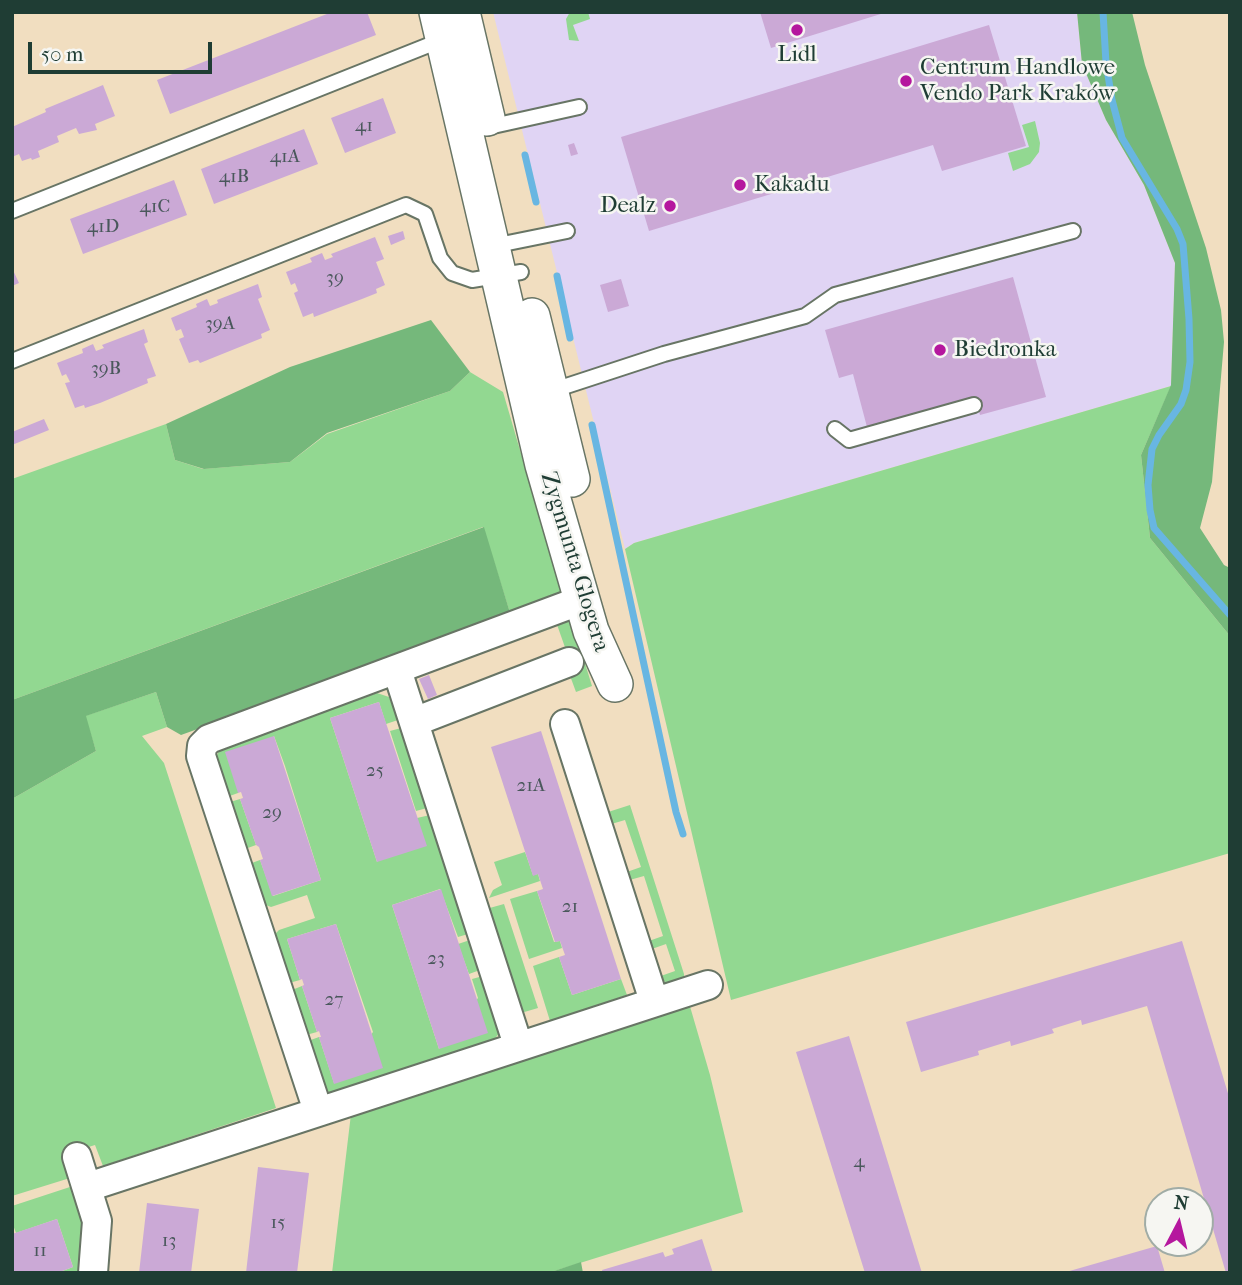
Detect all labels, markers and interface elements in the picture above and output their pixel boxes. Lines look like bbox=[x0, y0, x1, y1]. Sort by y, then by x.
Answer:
marker: Lidl bbox=[789, 22, 805, 38]
scale bar bbox=[32, 28, 215, 72]
place label: Lidl bbox=[777, 41, 817, 69]
text: 50 m bbox=[41, 42, 84, 66]
place label: Centrum Handlowe Vendo Park Kraków bbox=[920, 54, 1115, 108]
marker: Centrum Handlowe Vendo Park Kraków bbox=[898, 73, 914, 89]
house number: 41 bbox=[355, 115, 373, 137]
house number: 41A bbox=[270, 146, 300, 168]
house number: 41B bbox=[219, 166, 249, 188]
place label: Kakadu bbox=[754, 171, 830, 199]
marker: Kakadu bbox=[732, 177, 748, 193]
place label: Dealz bbox=[600, 192, 656, 220]
house number: 41C bbox=[140, 196, 170, 218]
marker: Dealz bbox=[662, 198, 678, 214]
house number: 41D bbox=[87, 216, 119, 238]
house number: 39 bbox=[326, 267, 344, 289]
house number: 39A bbox=[205, 313, 235, 335]
place label: Biedronka bbox=[954, 336, 1056, 364]
marker: Biedronka bbox=[932, 342, 948, 358]
house number: 39B bbox=[91, 358, 121, 380]
street label: Zygmunta Glogera bbox=[534, 469, 614, 655]
house number: 25 bbox=[366, 760, 384, 782]
house number: 21A bbox=[517, 775, 545, 797]
house number: 29 bbox=[262, 802, 282, 824]
house number: 21 bbox=[562, 896, 578, 918]
house number: 23 bbox=[427, 948, 445, 970]
house number: 27 bbox=[325, 989, 343, 1011]
house number: 4 bbox=[853, 1151, 865, 1173]
north arrow bbox=[1144, 1187, 1214, 1257]
text: N bbox=[1173, 1191, 1190, 1215]
house number: 15 bbox=[271, 1212, 285, 1234]
house number: 13 bbox=[162, 1230, 176, 1252]
house number: 11 bbox=[33, 1240, 47, 1262]

